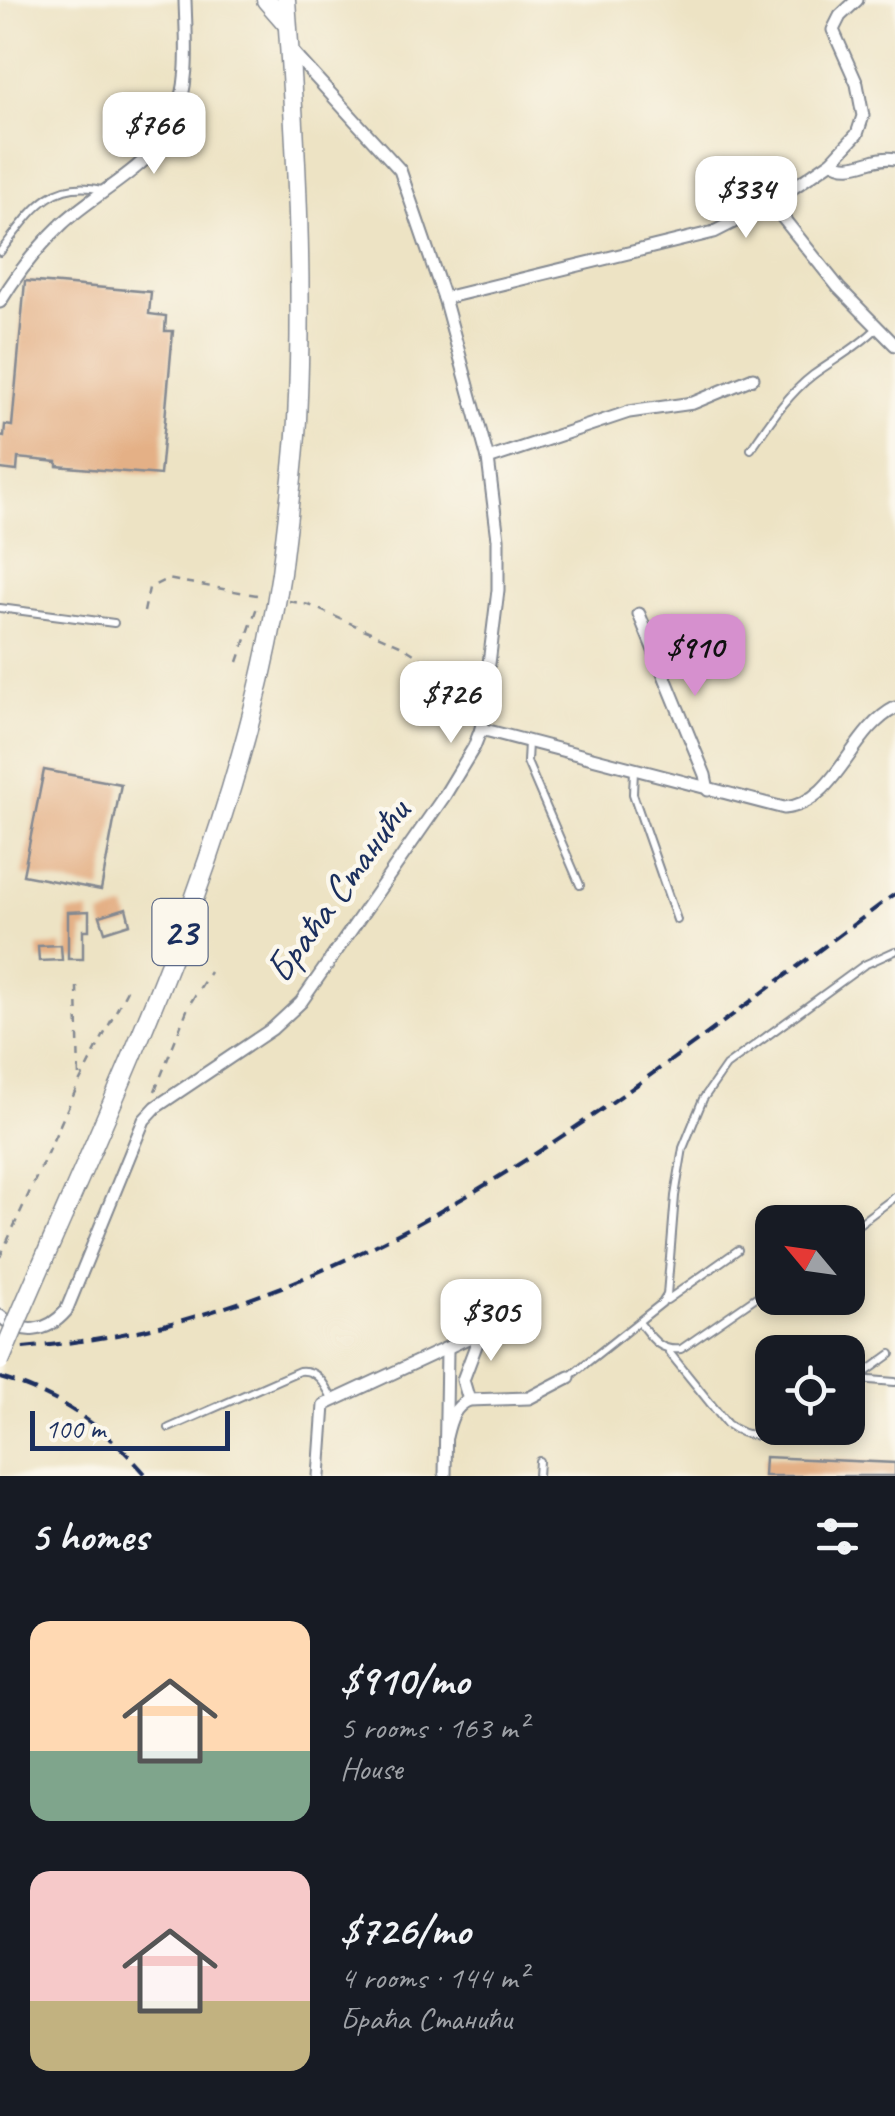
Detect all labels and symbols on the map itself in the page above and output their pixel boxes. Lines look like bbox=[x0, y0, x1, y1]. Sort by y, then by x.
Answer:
pin: $766 bbox=[95, 92, 213, 177]
pin: $334 bbox=[687, 156, 805, 241]
pin: $910 bbox=[636, 614, 754, 699]
pin: $726 bbox=[392, 661, 510, 746]
street label: Браћа Станићи bbox=[254, 787, 423, 992]
road number: 23 bbox=[152, 899, 208, 965]
north arrow bbox=[755, 1205, 865, 1315]
pin: $305 bbox=[432, 1279, 550, 1364]
scale bar bbox=[30, 1406, 230, 1450]

